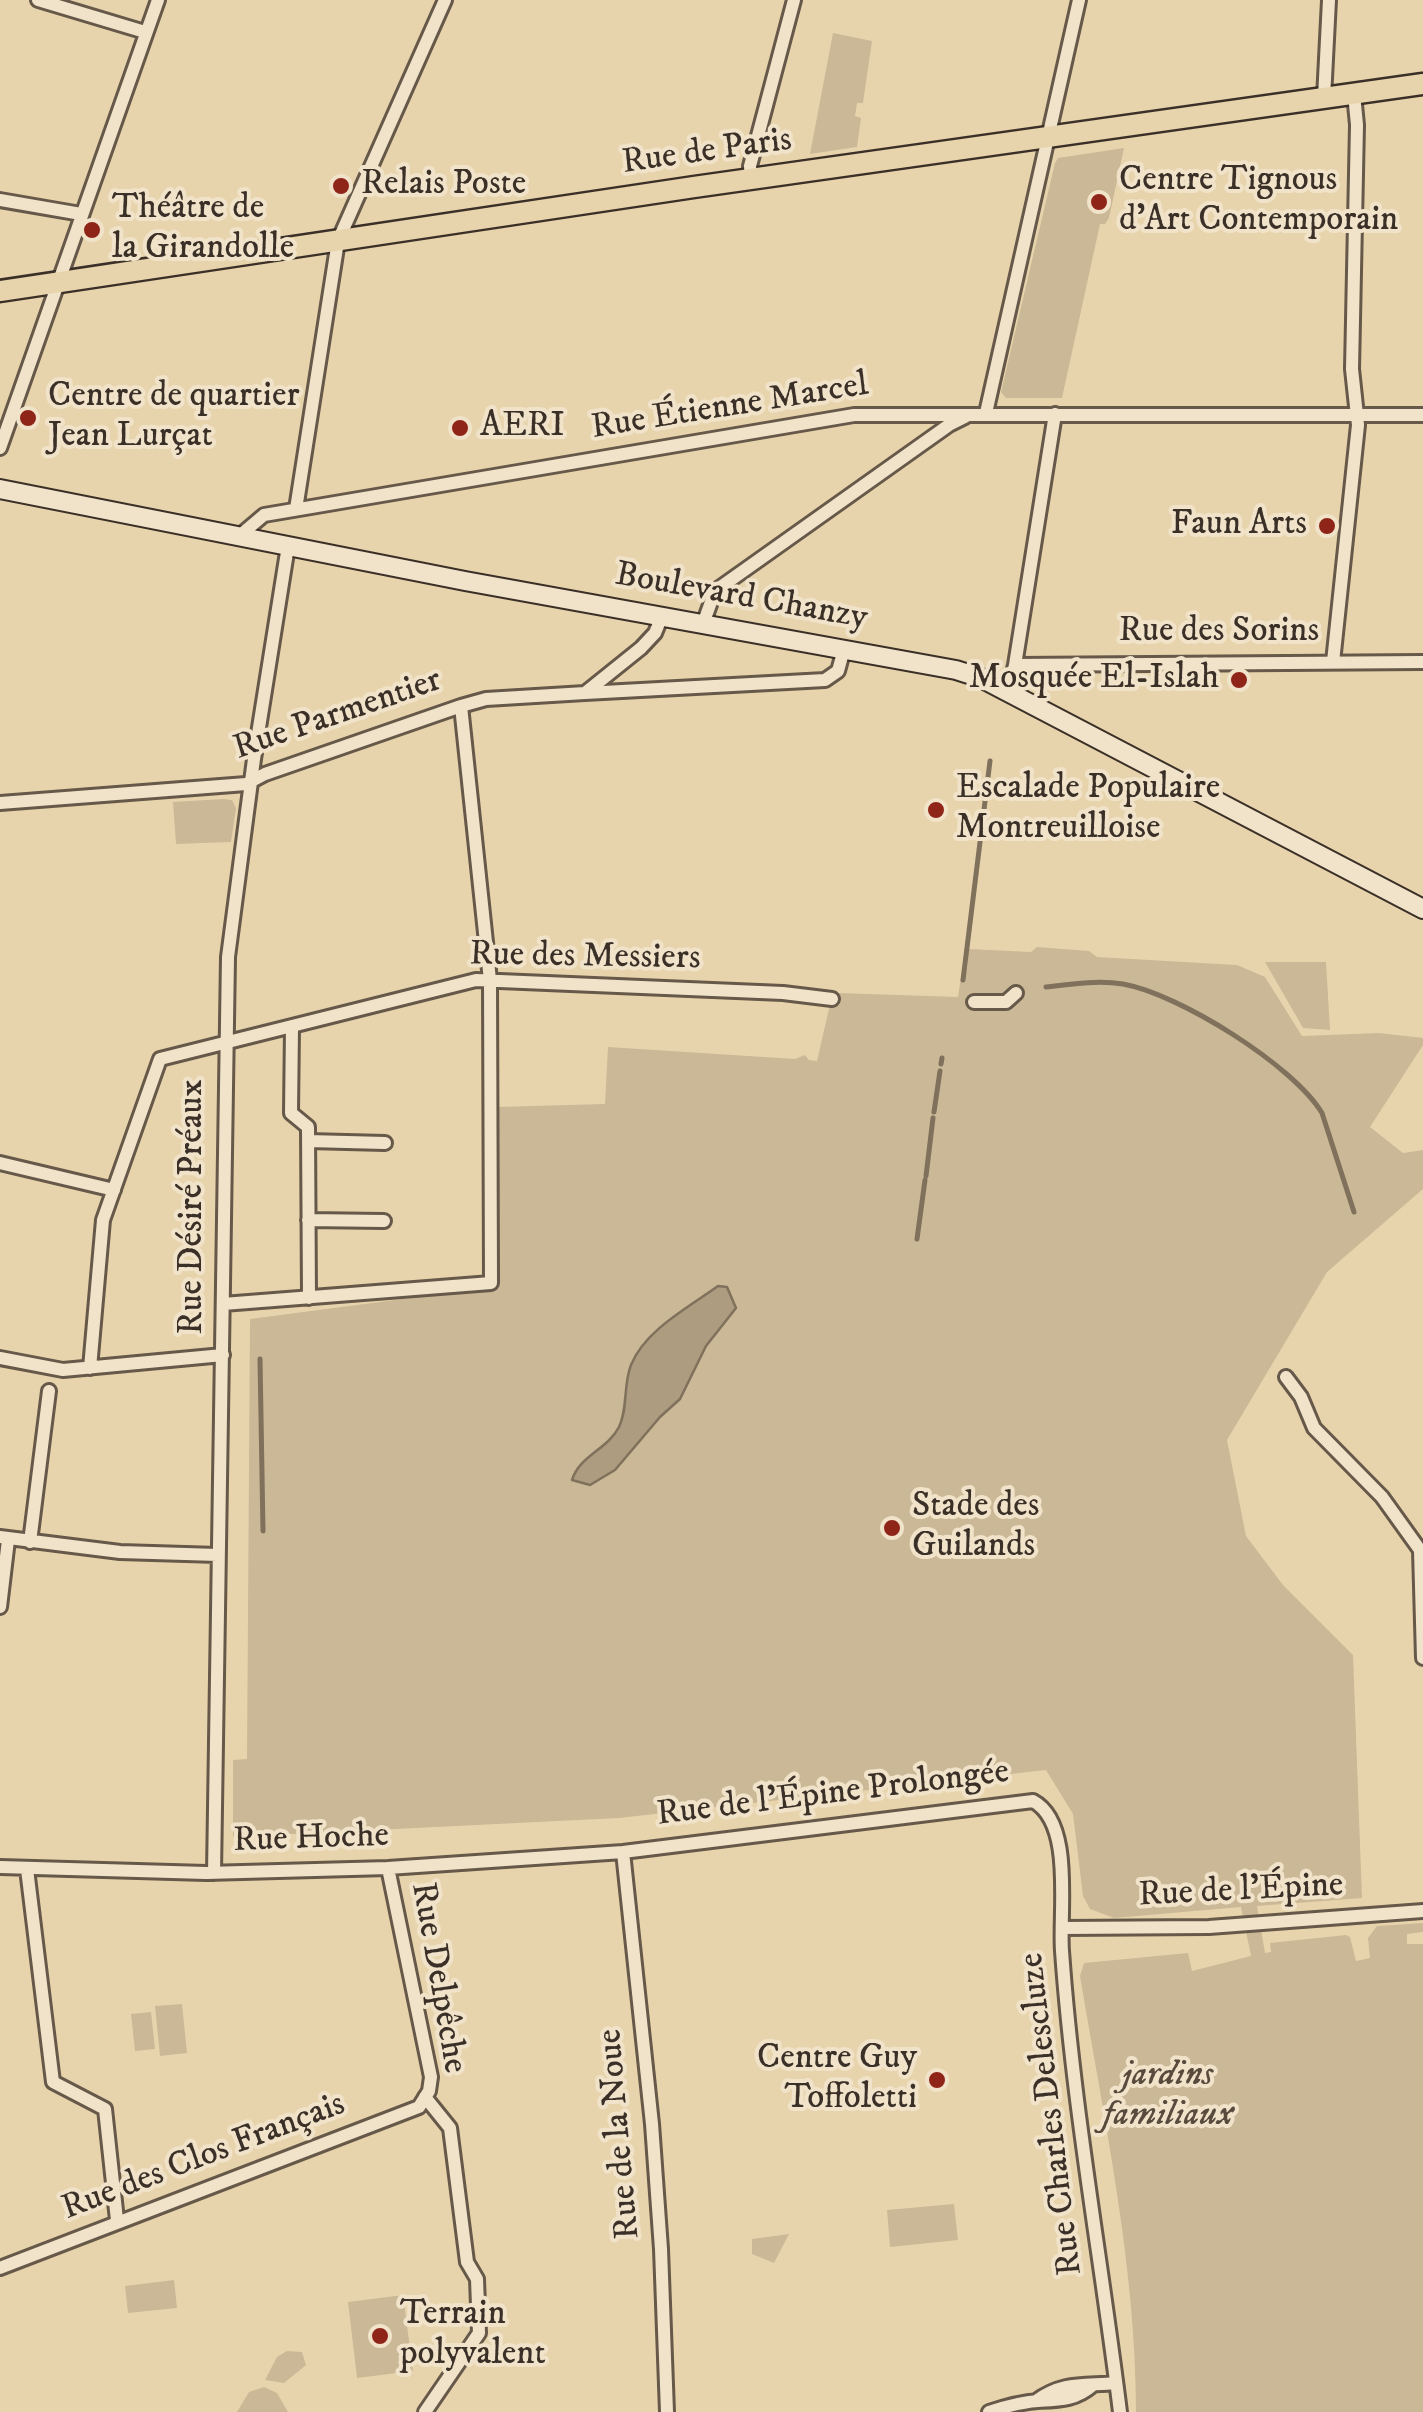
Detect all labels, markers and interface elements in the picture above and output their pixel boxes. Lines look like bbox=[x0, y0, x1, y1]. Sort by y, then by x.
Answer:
street label: Rue de Paris bbox=[620, 120, 794, 186]
place label: Centre Tignous d'Art Contemporain bbox=[1119, 161, 1398, 243]
place label: Relais Poste bbox=[361, 165, 526, 207]
marker: Relais Poste bbox=[330, 175, 352, 197]
place label: Théâtre de la Girandolle bbox=[112, 189, 294, 271]
marker: Centre Tignous d'Art Contemporain bbox=[1088, 191, 1110, 213]
marker: Théâtre de la Girandolle bbox=[81, 219, 103, 241]
street label: Rue Étienne Marcel bbox=[588, 365, 872, 451]
place label: Centre de quartier Jean Lurçat bbox=[48, 377, 299, 459]
marker: Centre de quartier Jean Lurçat bbox=[17, 407, 39, 429]
place label: AERI bbox=[480, 407, 565, 449]
marker: AERI bbox=[449, 417, 471, 439]
place label: Faun Arts bbox=[1171, 505, 1307, 547]
marker: Faun Arts bbox=[1316, 515, 1338, 537]
street label: Boulevard Chanzy bbox=[612, 555, 870, 641]
street label: Rue des Sorins bbox=[1119, 612, 1319, 654]
place label: Mosquée El-Islah bbox=[969, 659, 1219, 701]
street label: Rue Parmentier bbox=[229, 661, 447, 771]
marker: Mosquée El-Islah bbox=[1228, 669, 1250, 691]
place label: Escalade Populaire Montreuilloise bbox=[956, 769, 1220, 851]
marker: Escalade Populaire Montreuilloise bbox=[925, 799, 947, 821]
street label: Rue des Messiers bbox=[469, 935, 701, 981]
street label: Rue Désiré Préaux bbox=[173, 1079, 215, 1335]
place label: Stade des Guilands bbox=[912, 1487, 1040, 1569]
marker: Stade des Guilands bbox=[881, 1517, 903, 1539]
street label: Rue de l'Épine Prolongée bbox=[654, 1753, 1012, 1837]
street label: Rue Hoche bbox=[232, 1816, 390, 1864]
street label: Rue de l'Épine bbox=[1137, 1866, 1345, 1918]
street label: Rue Delpêche bbox=[400, 1879, 474, 2077]
street label: Rue Charles Delescluze bbox=[1012, 1950, 1094, 2278]
street label: Rue de la Noue bbox=[591, 2027, 651, 2241]
place label: Centre Guy Toffoletti bbox=[757, 2039, 917, 2121]
park label: jardins familiaux bbox=[1103, 2056, 1233, 2138]
marker: Centre Guy Toffoletti bbox=[926, 2069, 948, 2091]
street label: Rue des Clos Français bbox=[57, 2085, 351, 2231]
place label: Terrain polyvalent bbox=[400, 2295, 546, 2377]
marker: Terrain polyvalent bbox=[369, 2325, 391, 2347]

